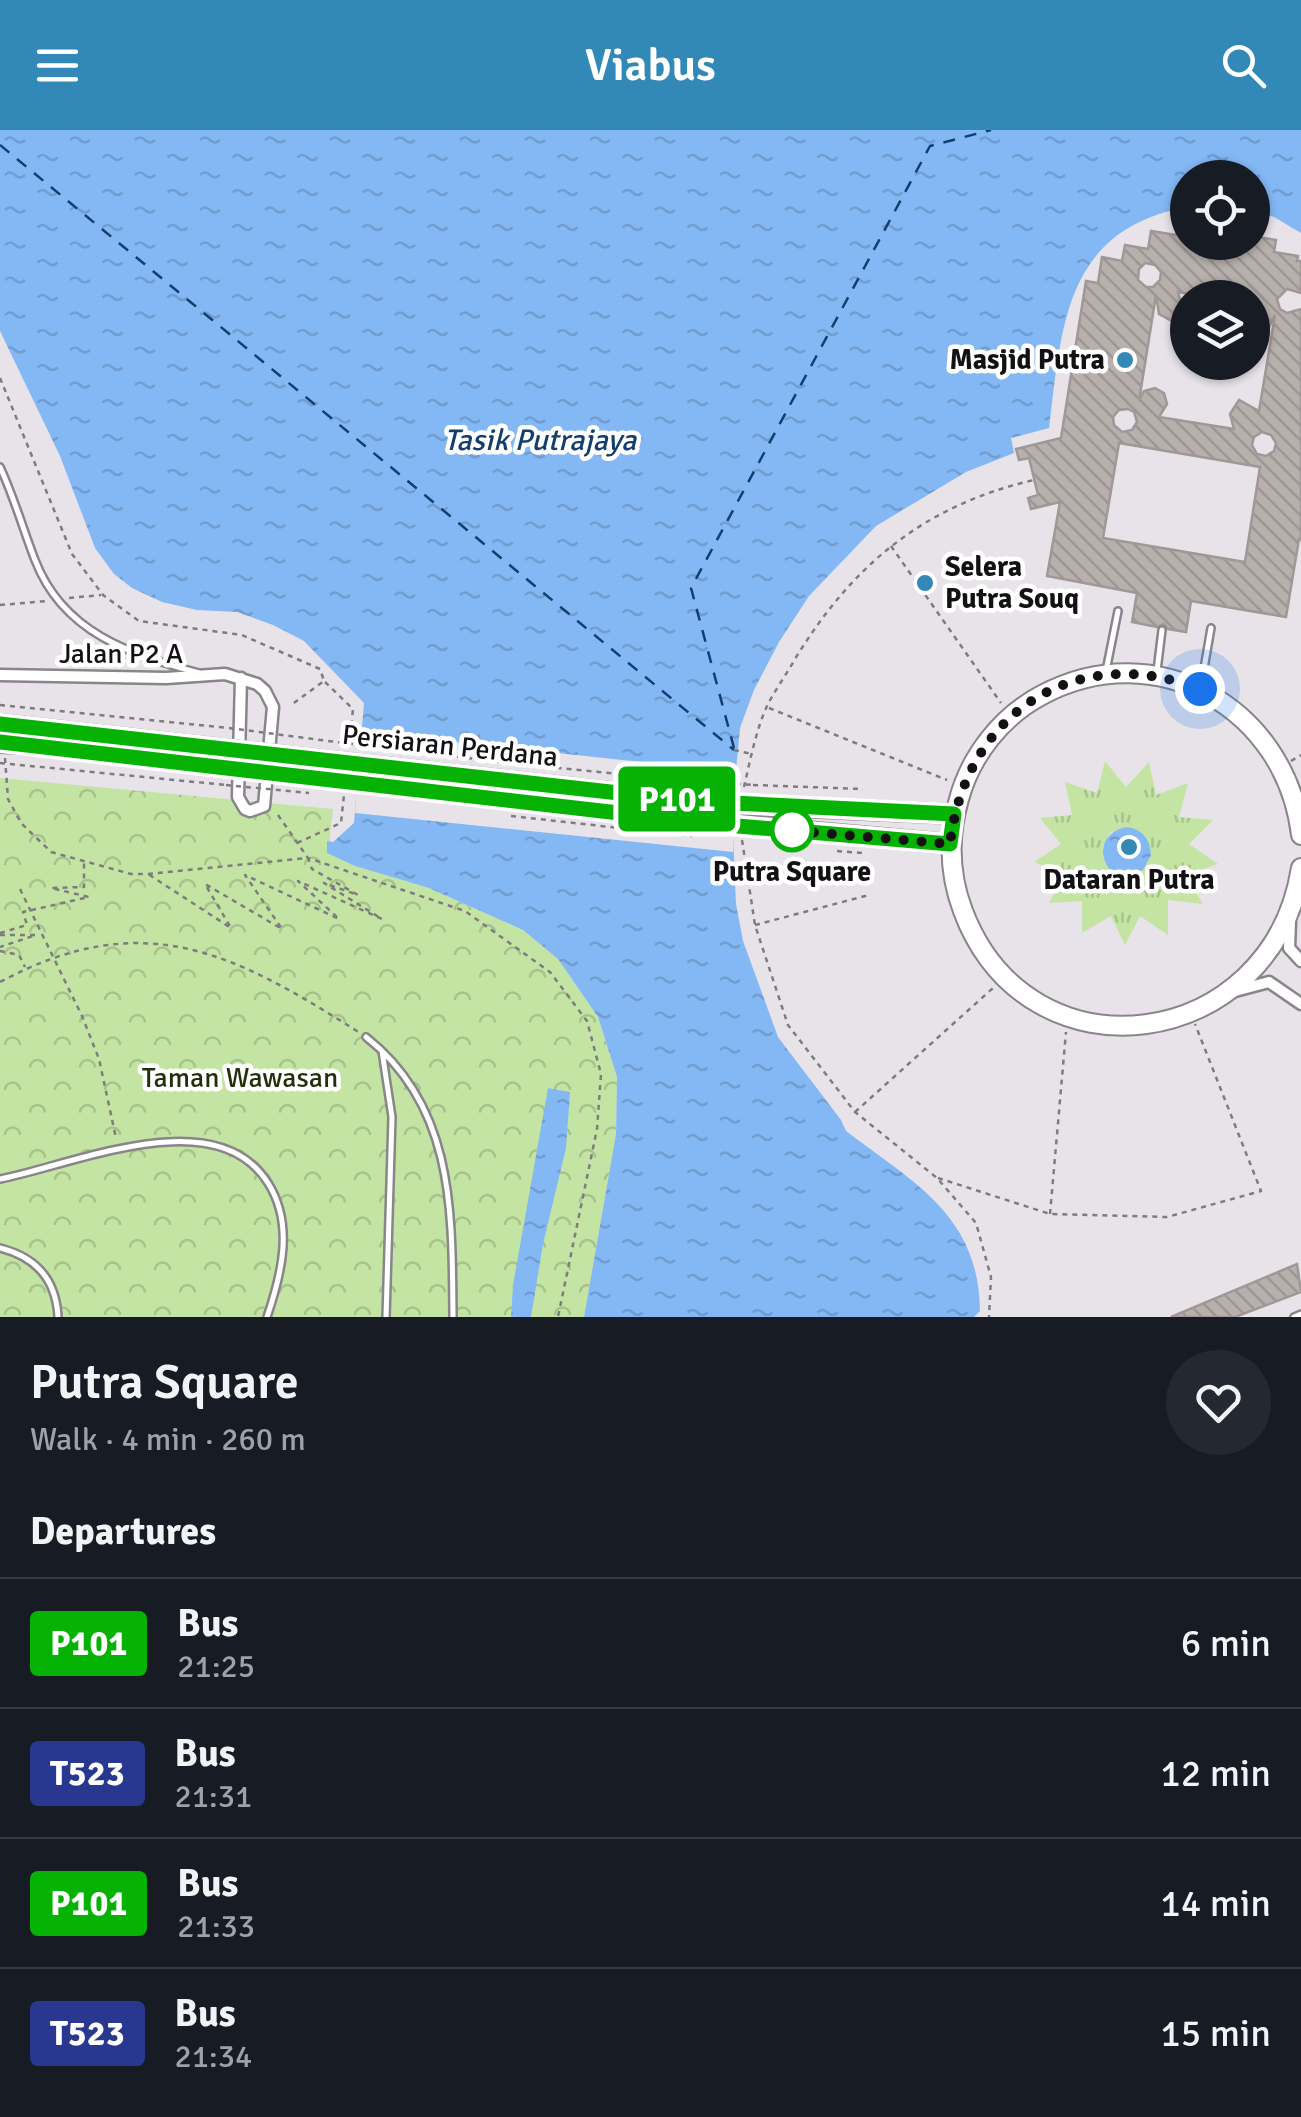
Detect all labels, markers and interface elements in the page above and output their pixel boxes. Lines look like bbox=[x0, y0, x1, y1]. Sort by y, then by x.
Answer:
icon: menu bbox=[30, 38, 85, 93]
text: Viabus bbox=[585, 38, 716, 93]
icon: search bbox=[1216, 38, 1271, 93]
map controls bbox=[1170, 160, 1270, 380]
button: locate bbox=[1170, 160, 1270, 260]
button: layers bbox=[1170, 280, 1270, 380]
place label: Masjid Putra bbox=[949, 343, 1105, 377]
marker: Masjid Putra bbox=[1114, 349, 1136, 371]
water label: Tasik Putrajaya bbox=[444, 422, 637, 459]
place label: Selera Putra Souq bbox=[945, 550, 1079, 616]
marker: Selera Putra Souq bbox=[914, 572, 936, 594]
street label: Jalan P2 A bbox=[59, 637, 183, 671]
your location bbox=[1175, 664, 1225, 714]
street label: Persiaran Perdana bbox=[340, 718, 560, 774]
line badge: P101 bbox=[607, 766, 747, 832]
text: P101 bbox=[638, 778, 716, 821]
marker: Putra Square bbox=[771, 809, 813, 851]
marker: Dataran Putra bbox=[1118, 836, 1140, 858]
place label: Putra Square bbox=[713, 855, 871, 889]
place label: Dataran Putra bbox=[1043, 863, 1215, 897]
park label: Taman Wawasan bbox=[142, 1061, 338, 1095]
button: heart bbox=[1166, 1350, 1271, 1455]
text: Putra Square bbox=[30, 1353, 299, 1412]
text: Walk · 4 min · 260 m bbox=[30, 1420, 306, 1459]
text: Departures bbox=[30, 1508, 216, 1555]
text: Bus bbox=[177, 1600, 238, 1647]
text: 6 min bbox=[1181, 1620, 1271, 1667]
text: P101 bbox=[50, 1622, 127, 1665]
text: 21:25 bbox=[177, 1647, 255, 1686]
text: Bus bbox=[175, 1730, 236, 1777]
text: 12 min bbox=[1160, 1750, 1271, 1797]
text: T523 bbox=[50, 1752, 125, 1795]
text: 21:31 bbox=[175, 1777, 252, 1816]
text: Bus bbox=[177, 1860, 238, 1907]
text: 14 min bbox=[1160, 1880, 1271, 1927]
text: P101 bbox=[50, 1882, 127, 1925]
text: 21:33 bbox=[177, 1907, 255, 1946]
text: Bus bbox=[175, 1990, 236, 2037]
text: 15 min bbox=[1160, 2010, 1271, 2057]
text: T523 bbox=[50, 2012, 125, 2055]
text: 21:34 bbox=[175, 2037, 252, 2076]

